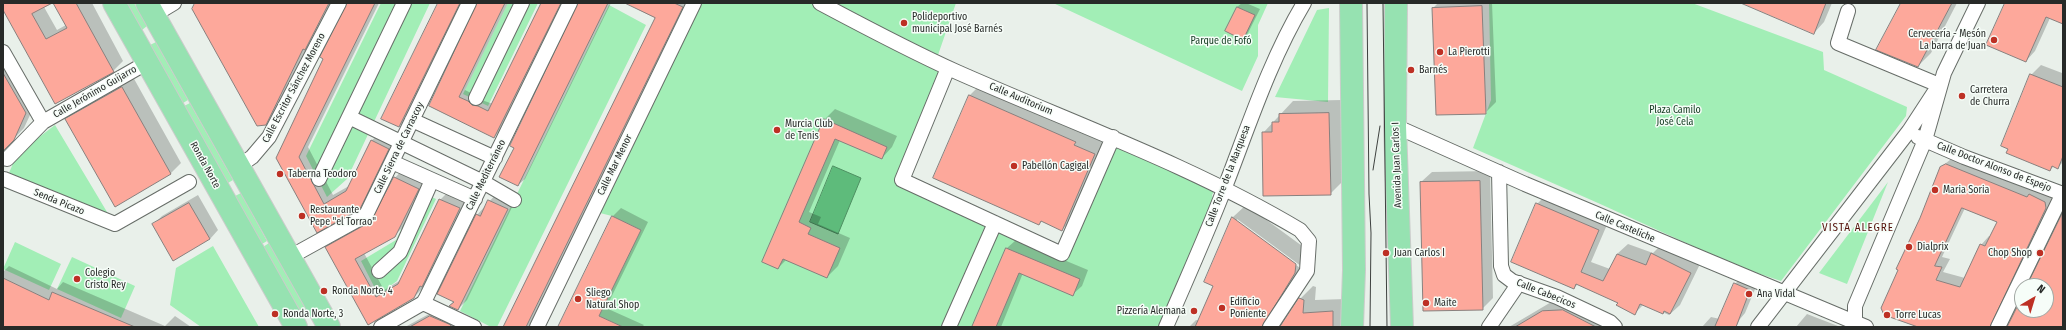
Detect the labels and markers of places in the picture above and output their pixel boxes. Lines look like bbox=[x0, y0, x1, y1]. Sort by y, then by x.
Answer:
place label: Polideportivo municipal José Barnés bbox=[912, 11, 1002, 34]
marker: Polideportivo municipal José Barnés bbox=[899, 18, 909, 28]
place label: Cervecería - Mesón La barra de Juan bbox=[1908, 28, 1986, 52]
marker: Cervecería - Mesón La barra de Juan bbox=[1989, 35, 1999, 45]
place label: La Pierotti bbox=[1448, 46, 1490, 58]
marker: La Pierotti bbox=[1435, 47, 1445, 57]
place label: Barnés bbox=[1419, 64, 1447, 76]
marker: Barnés bbox=[1406, 65, 1416, 75]
place label: Carretera de Churra bbox=[1970, 84, 2010, 108]
marker: Carretera de Churra bbox=[1957, 91, 1967, 101]
place label: Murcia Club de Tenis bbox=[785, 118, 833, 142]
marker: Murcia Club de Tenis bbox=[772, 125, 782, 135]
place label: Pabellón Cagigal bbox=[1022, 160, 1089, 172]
marker: Pabellón Cagigal bbox=[1009, 161, 1019, 171]
place label: Taberna Teodoro bbox=[288, 168, 357, 180]
marker: Taberna Teodoro bbox=[275, 169, 285, 179]
place label: Maria Soria bbox=[1943, 184, 1989, 196]
marker: Maria Soria bbox=[1930, 185, 1940, 195]
place label: Restaurante Pepe "el Torrao" bbox=[310, 204, 376, 228]
marker: Restaurante Pepe "el Torrao" bbox=[297, 211, 307, 221]
place label: Dialprix bbox=[1917, 241, 1948, 253]
marker: Dialprix bbox=[1904, 242, 1914, 252]
place label: Juan Carlos I bbox=[1394, 247, 1445, 259]
place label: Chop Shop bbox=[1988, 247, 2032, 259]
marker: Juan Carlos I bbox=[1381, 248, 1391, 258]
marker: Chop Shop bbox=[2035, 248, 2045, 258]
place label: Colegio Cristo Rey bbox=[85, 267, 126, 290]
marker: Colegio Cristo Rey bbox=[72, 274, 82, 284]
place label: Ronda Norte, 4 bbox=[332, 285, 392, 297]
marker: Ronda Norte, 4 bbox=[319, 286, 329, 296]
place label: Sliego Natural Shop bbox=[586, 287, 639, 310]
place label: Ana Vidal bbox=[1757, 288, 1795, 300]
marker: Ana Vidal bbox=[1744, 289, 1754, 299]
marker: Sliego Natural Shop bbox=[573, 294, 583, 304]
place label: Edificio Poniente bbox=[1230, 296, 1266, 320]
place label: Maite bbox=[1434, 297, 1457, 309]
marker: Maite bbox=[1421, 298, 1431, 308]
marker: Edificio Poniente bbox=[1217, 303, 1227, 313]
place label: Pizzería Alemana bbox=[1117, 305, 1186, 317]
marker: Pizzería Alemana bbox=[1189, 306, 1199, 316]
place label: Ronda Norte, 3 bbox=[283, 308, 343, 320]
marker: Ronda Norte, 3 bbox=[270, 309, 280, 319]
place label: Torre Lucas bbox=[1895, 309, 1941, 321]
marker: Torre Lucas bbox=[1882, 310, 1892, 320]

